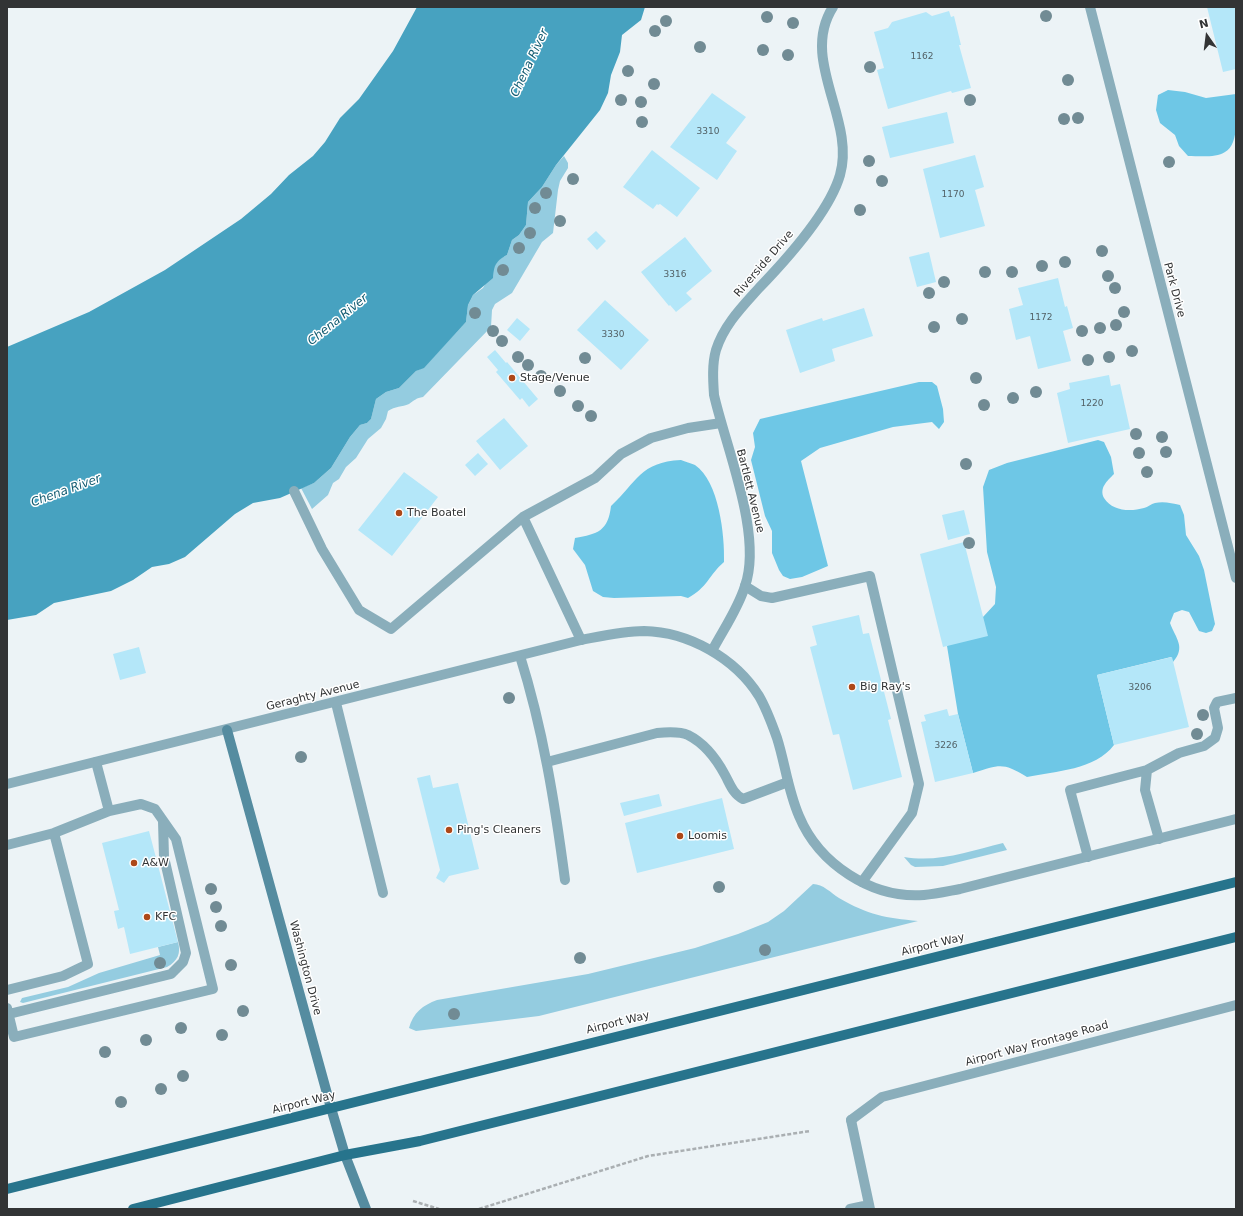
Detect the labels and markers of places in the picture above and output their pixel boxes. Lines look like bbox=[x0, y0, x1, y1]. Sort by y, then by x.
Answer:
place label: Stage/Venue bbox=[520, 371, 590, 385]
marker: Stage/Venue bbox=[507, 373, 517, 383]
place label: The Boatel bbox=[407, 506, 466, 520]
marker: The Boatel bbox=[394, 508, 404, 518]
place label: Big Ray's bbox=[860, 680, 910, 694]
marker: Big Ray's bbox=[847, 682, 857, 692]
place label: Ping's Cleaners bbox=[457, 823, 541, 837]
marker: Ping's Cleaners bbox=[444, 825, 454, 835]
place label: Loomis bbox=[688, 829, 727, 843]
marker: Loomis bbox=[675, 831, 685, 841]
place label: A&W bbox=[142, 856, 169, 870]
marker: A&W bbox=[129, 858, 139, 868]
place label: KFC bbox=[155, 910, 176, 924]
marker: KFC bbox=[142, 912, 152, 922]

